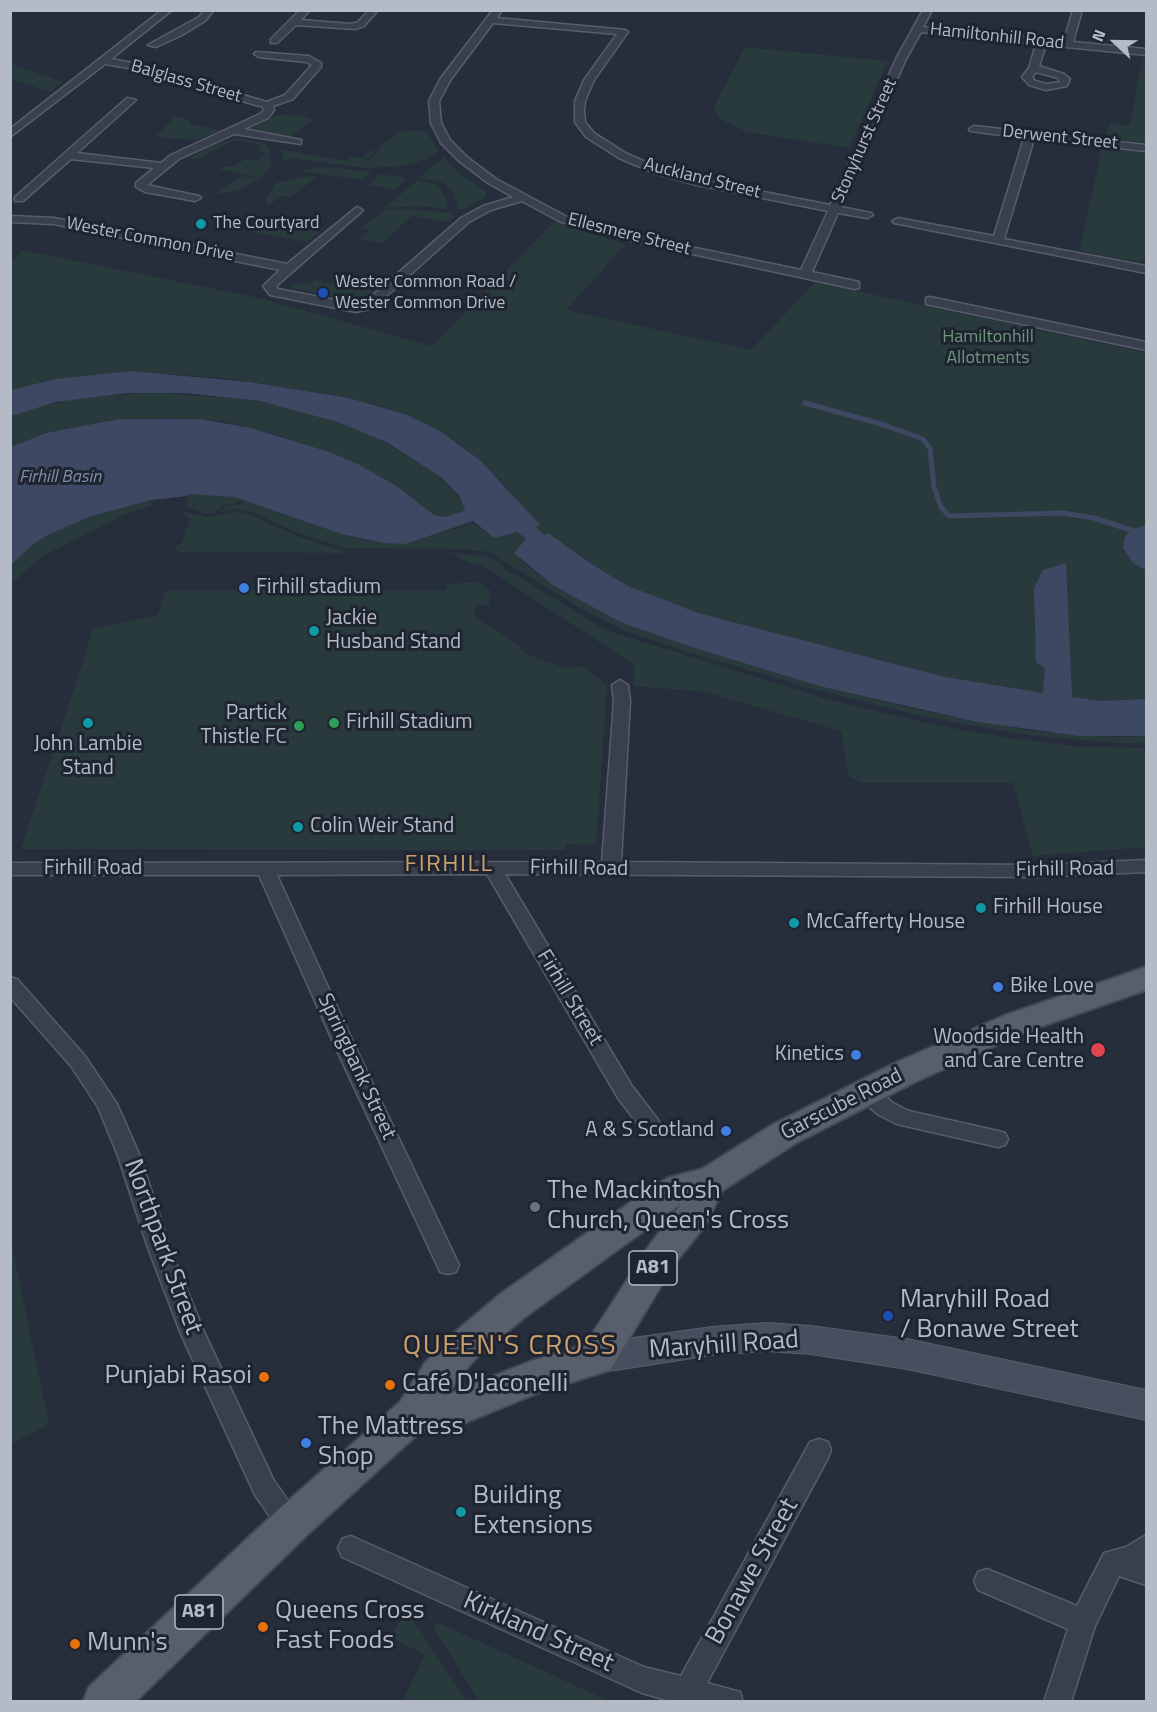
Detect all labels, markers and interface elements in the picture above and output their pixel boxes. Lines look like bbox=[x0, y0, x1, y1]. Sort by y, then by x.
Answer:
north arrow bbox=[1085, 12, 1145, 72]
street label: Hamiltonhill Road bbox=[929, 19, 1065, 55]
text: N bbox=[1085, 26, 1112, 45]
street label: Balglass Street bbox=[128, 56, 244, 108]
street label: Stonyhurst Street bbox=[828, 75, 902, 207]
street label: Derwent Street bbox=[1001, 121, 1119, 155]
street label: Auckland Street bbox=[641, 154, 763, 204]
street label: Ellesmere Street bbox=[566, 209, 692, 261]
street label: Wester Common Drive bbox=[64, 213, 236, 267]
place label: The Courtyard bbox=[213, 213, 319, 235]
marker: The Courtyard bbox=[194, 217, 208, 231]
place label: Wester Common Road / Wester Common Drive bbox=[335, 272, 516, 314]
marker: Wester Common Road / Wester Common Drive bbox=[316, 286, 330, 300]
park label: Hamiltonhill Allotments bbox=[942, 327, 1034, 370]
water label: Firhill Basin bbox=[19, 467, 101, 489]
place label: Firhill stadium bbox=[256, 575, 381, 601]
marker: Firhill stadium bbox=[237, 581, 251, 595]
place label: Jackie Husband Stand bbox=[326, 606, 461, 656]
marker: Jackie Husband Stand bbox=[307, 624, 321, 638]
place label: Partick Thistle FC bbox=[201, 701, 287, 751]
place label: Firhill Stadium bbox=[346, 710, 473, 736]
marker: John Lambie Stand bbox=[81, 716, 95, 730]
marker: Firhill Stadium bbox=[327, 716, 341, 730]
marker: Partick Thistle FC bbox=[292, 719, 306, 733]
place label: John Lambie Stand bbox=[34, 732, 142, 782]
place label: Colin Weir Stand bbox=[310, 814, 454, 840]
marker: Colin Weir Stand bbox=[291, 820, 305, 834]
district label: FIRHILL bbox=[405, 851, 493, 879]
street label: Firhill Road bbox=[44, 856, 142, 882]
street label: Firhill Road bbox=[530, 856, 628, 882]
street label: Firhill Road bbox=[1016, 857, 1114, 883]
place label: Firhill House bbox=[993, 895, 1103, 921]
marker: Firhill House bbox=[974, 901, 988, 915]
place label: McCafferty House bbox=[806, 910, 965, 936]
marker: McCafferty House bbox=[787, 916, 801, 930]
street label: Firhill Street bbox=[531, 946, 607, 1050]
place label: Bike Love bbox=[1010, 974, 1094, 1000]
marker: Bike Love bbox=[991, 980, 1005, 994]
street label: Springbank Street bbox=[311, 990, 401, 1144]
place label: Woodside Health and Care Centre bbox=[933, 1025, 1084, 1075]
marker: Woodside Health and Care Centre bbox=[1089, 1041, 1107, 1059]
place label: Kinetics bbox=[775, 1042, 844, 1068]
marker: Kinetics bbox=[849, 1048, 863, 1062]
street label: Garscube Road bbox=[777, 1064, 907, 1146]
place label: A & S Scotland bbox=[585, 1118, 714, 1144]
marker: A & S Scotland bbox=[719, 1124, 733, 1138]
street label: Northpark Street bbox=[116, 1155, 208, 1339]
place label: The Mackintosh Church, Queen's Cross bbox=[547, 1176, 789, 1238]
marker: The Mackintosh Church, Queen's Cross bbox=[528, 1200, 542, 1214]
road number: A81 bbox=[629, 1251, 677, 1285]
place label: Maryhill Road / Bonawe Street bbox=[900, 1285, 1079, 1346]
marker: Maryhill Road / Bonawe Street bbox=[881, 1309, 895, 1323]
street label: Maryhill Road bbox=[648, 1325, 800, 1367]
district label: QUEEN'S CROSS bbox=[403, 1330, 617, 1364]
place label: Punjabi Rasoi bbox=[104, 1361, 252, 1393]
place label: Café D'Jaconelli bbox=[402, 1369, 568, 1401]
marker: Punjabi Rasoi bbox=[257, 1370, 271, 1384]
marker: Café D'Jaconelli bbox=[383, 1378, 397, 1392]
place label: The Mattress Shop bbox=[318, 1412, 464, 1474]
marker: The Mattress Shop bbox=[299, 1436, 313, 1450]
place label: Building Extensions bbox=[473, 1481, 593, 1542]
street label: Bonawe Street bbox=[700, 1493, 806, 1651]
marker: Building Extensions bbox=[454, 1505, 468, 1519]
street label: Kirkland Street bbox=[458, 1586, 618, 1680]
road number: A81 bbox=[175, 1595, 223, 1629]
place label: Queens Cross Fast Foods bbox=[275, 1596, 425, 1658]
marker: Queens Cross Fast Foods bbox=[256, 1620, 270, 1634]
place label: Munn's bbox=[87, 1628, 168, 1660]
marker: Munn's bbox=[68, 1637, 82, 1651]

